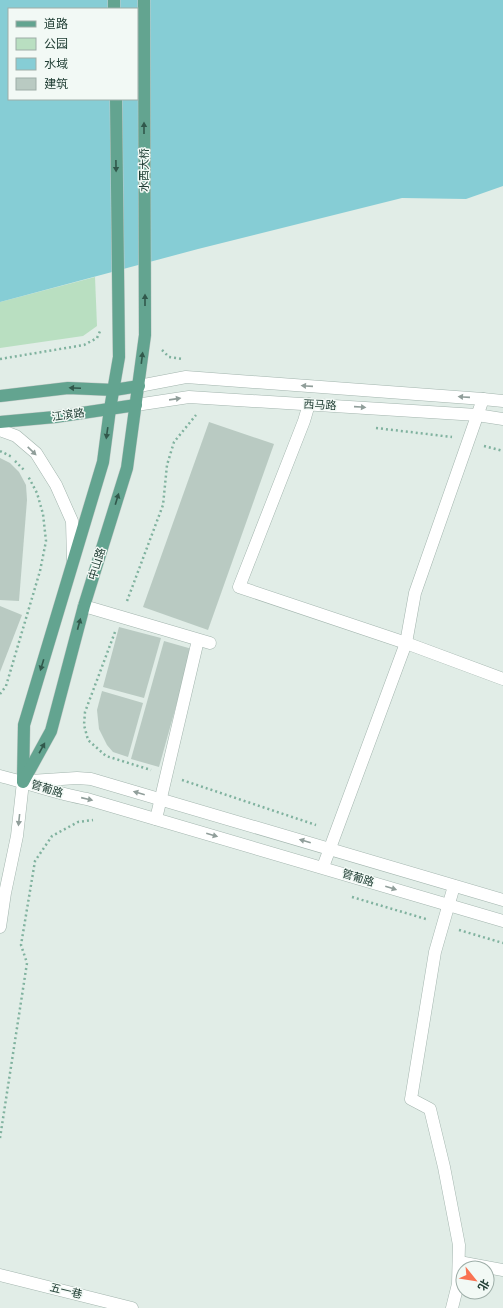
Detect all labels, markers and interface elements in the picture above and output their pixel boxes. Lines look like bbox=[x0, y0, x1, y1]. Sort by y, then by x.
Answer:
legend bbox=[8, 8, 138, 100]
text: 道路 bbox=[44, 17, 68, 31]
text: 公园 bbox=[44, 37, 68, 51]
text: 水域 bbox=[44, 57, 68, 71]
text: 建筑 bbox=[44, 77, 68, 91]
one-way arrow bbox=[141, 121, 147, 134]
street label: 水西大桥 bbox=[138, 148, 151, 192]
one-way arrow bbox=[113, 160, 120, 172]
one-way arrow bbox=[142, 293, 148, 306]
one-way arrow bbox=[139, 352, 145, 364]
one-way arrow bbox=[301, 383, 313, 390]
one-way arrow bbox=[68, 385, 81, 391]
one-way arrow bbox=[458, 394, 470, 401]
one-way arrow bbox=[169, 396, 181, 402]
street label: 西马路 bbox=[303, 398, 337, 412]
one-way arrow bbox=[354, 404, 366, 411]
street label: 江滨路 bbox=[51, 406, 85, 424]
one-way arrow bbox=[104, 427, 110, 439]
one-way arrow bbox=[27, 446, 37, 455]
one-way arrow bbox=[115, 493, 121, 505]
street label: 中山路 bbox=[86, 546, 108, 582]
one-way arrow bbox=[77, 617, 83, 630]
one-way arrow bbox=[39, 660, 45, 672]
one-way arrow bbox=[38, 742, 45, 753]
street label: 管葡路 bbox=[29, 778, 65, 800]
one-way arrow bbox=[133, 790, 145, 796]
one-way arrow bbox=[81, 797, 93, 803]
one-way arrow bbox=[16, 814, 22, 826]
one-way arrow bbox=[206, 832, 218, 838]
one-way arrow bbox=[298, 838, 310, 844]
street label: 管葡路 bbox=[340, 867, 376, 889]
one-way arrow bbox=[385, 885, 397, 891]
north arrow bbox=[455, 1260, 495, 1300]
text: 北 bbox=[475, 1277, 492, 1293]
street label: 五一巷 bbox=[48, 1281, 84, 1301]

